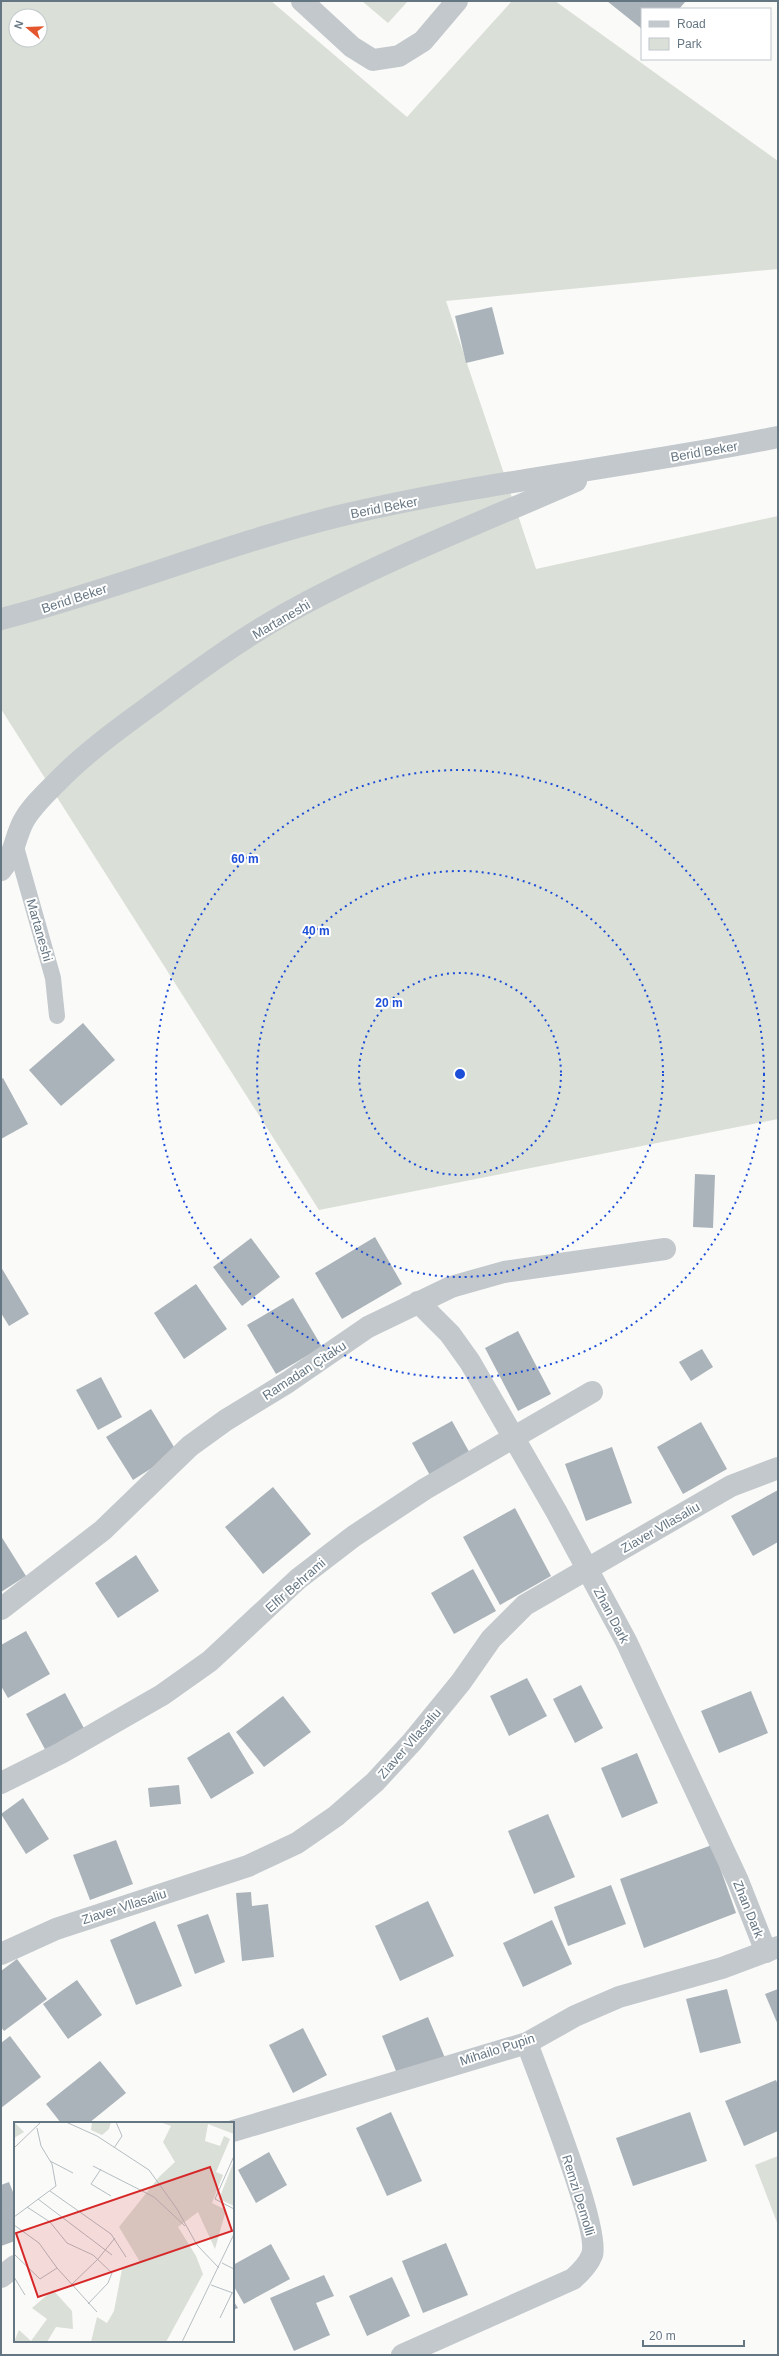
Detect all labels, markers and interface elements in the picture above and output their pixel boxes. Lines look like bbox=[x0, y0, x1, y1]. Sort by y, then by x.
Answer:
north arrow bbox=[8, 8, 48, 48]
legend bbox=[641, 8, 771, 60]
text: Road bbox=[677, 17, 706, 31]
text: N bbox=[12, 19, 26, 30]
text: Park bbox=[677, 37, 703, 51]
street label: Berid Beker bbox=[669, 438, 739, 465]
street label: Berid Beker bbox=[349, 494, 420, 521]
street label: Berid Beker bbox=[40, 581, 109, 616]
street label: Martaneshi bbox=[250, 597, 313, 642]
text: 60 m bbox=[231, 852, 259, 866]
street label: Martaneshi bbox=[23, 897, 56, 963]
text: 40 m bbox=[302, 924, 330, 938]
text: 20 m bbox=[375, 996, 403, 1010]
centre of rings bbox=[453, 1067, 467, 1081]
street label: Ramadan Çitaku bbox=[260, 1338, 349, 1403]
street label: Ziaver Vllasaliu bbox=[618, 1499, 702, 1556]
street label: Elfir Behrami bbox=[262, 1555, 328, 1615]
street label: Zhan Dark bbox=[591, 1585, 633, 1646]
street label: Ziaver Vllasaliu bbox=[375, 1705, 444, 1782]
street label: Zhan Dark bbox=[730, 1878, 767, 1941]
street label: Ziaver Vllasaliu bbox=[80, 1886, 168, 1927]
street label: Mihailo Pupin bbox=[458, 2030, 537, 2069]
inset map bbox=[14, 2122, 234, 2342]
street label: Remzi Demolli bbox=[559, 2153, 598, 2238]
scale bar bbox=[643, 2322, 744, 2348]
text: 20 m bbox=[649, 2329, 676, 2343]

